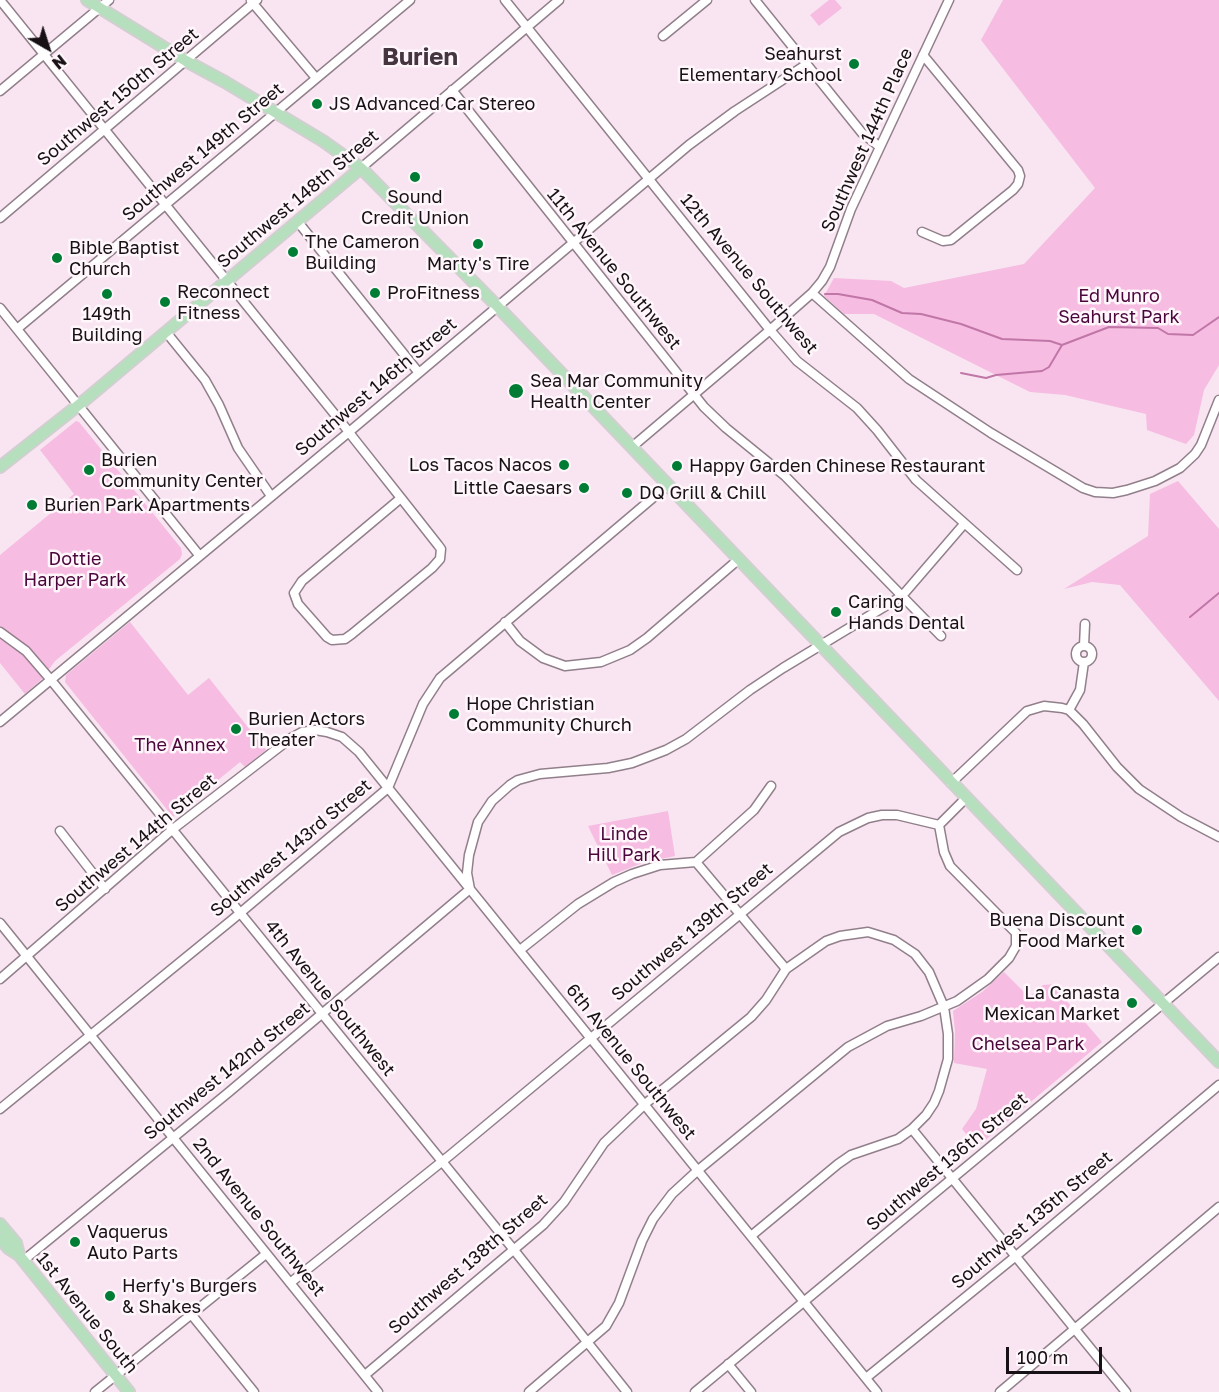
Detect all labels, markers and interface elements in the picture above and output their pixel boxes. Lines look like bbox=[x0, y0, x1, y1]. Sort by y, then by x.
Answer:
north arrow bbox=[18, 18, 78, 78]
street label: Southwest 150th Street bbox=[33, 23, 203, 171]
district label: Burien bbox=[382, 43, 458, 71]
place label: Seahurst Elementary School bbox=[678, 43, 842, 86]
street label: Southwest 144th Place bbox=[817, 45, 917, 235]
text: N bbox=[48, 50, 70, 74]
marker: Seahurst Elementary School bbox=[847, 57, 861, 71]
street label: Southwest 149th Street bbox=[118, 78, 288, 226]
place label: JS Advanced Car Stereo bbox=[329, 93, 535, 115]
marker: JS Advanced Car Stereo bbox=[310, 97, 324, 111]
street label: Southwest 148th Street bbox=[213, 125, 383, 273]
marker: Sound Credit Union bbox=[408, 170, 422, 184]
street label: 11th Avenue Southwest bbox=[542, 184, 686, 354]
place label: Sound Credit Union bbox=[361, 186, 469, 228]
street label: 12th Avenue Southwest bbox=[676, 189, 822, 359]
place label: The Cameron Building bbox=[305, 231, 420, 274]
place label: Bible Baptist Church bbox=[69, 237, 180, 280]
marker: Marty's Tire bbox=[471, 237, 485, 251]
marker: The Cameron Building bbox=[286, 245, 300, 259]
marker: Bible Baptist Church bbox=[50, 251, 64, 265]
place label: Marty's Tire bbox=[427, 253, 529, 275]
place label: Reconnect Fitness bbox=[177, 281, 270, 324]
place label: ProFitness bbox=[387, 282, 480, 304]
park label: Ed Munro Seahurst Park bbox=[1058, 285, 1180, 328]
marker: ProFitness bbox=[368, 286, 382, 300]
marker: 149th Building bbox=[100, 287, 114, 301]
marker: Reconnect Fitness bbox=[158, 295, 172, 309]
place label: 149th Building bbox=[71, 303, 143, 346]
street label: Southwest 146th Street bbox=[291, 313, 461, 461]
place label: Sea Mar Community Health Center bbox=[530, 370, 703, 412]
marker: Sea Mar Community Health Center bbox=[507, 382, 525, 400]
place label: Burien Community Center bbox=[101, 449, 263, 492]
place label: Los Tacos Nacos bbox=[409, 454, 552, 476]
place label: Happy Garden Chinese Restaurant bbox=[689, 455, 986, 477]
marker: Los Tacos Nacos bbox=[557, 458, 571, 472]
marker: Happy Garden Chinese Restaurant bbox=[670, 459, 684, 473]
marker: Burien Community Center bbox=[82, 463, 96, 477]
place label: Little Caesars bbox=[453, 477, 572, 499]
marker: Little Caesars bbox=[577, 481, 591, 495]
place label: DQ Grill & Chill bbox=[639, 482, 766, 504]
marker: DQ Grill & Chill bbox=[620, 486, 634, 500]
place label: Burien Park Apartments bbox=[44, 494, 250, 516]
marker: Burien Park Apartments bbox=[25, 498, 39, 512]
park label: Dottie Harper Park bbox=[24, 548, 126, 590]
place label: Caring Hands Dental bbox=[848, 591, 965, 634]
marker: Caring Hands Dental bbox=[829, 605, 843, 619]
place label: Hope Christian Community Church bbox=[466, 693, 632, 736]
marker: Hope Christian Community Church bbox=[447, 707, 461, 721]
place label: Burien Actors Theater bbox=[248, 708, 365, 750]
marker: Burien Actors Theater bbox=[229, 722, 243, 736]
park label: The Annex bbox=[134, 734, 226, 756]
street label: Southwest 144th Street bbox=[51, 769, 221, 917]
street label: Southwest 143rd Street bbox=[206, 774, 376, 922]
park label: Linde Hill Park bbox=[587, 823, 661, 866]
street label: Southwest 139th Street bbox=[607, 858, 777, 1006]
place label: Buena Discount Food Market bbox=[989, 909, 1125, 952]
street label: 4th Avenue Southwest bbox=[260, 916, 400, 1080]
marker: Buena Discount Food Market bbox=[1130, 923, 1144, 937]
street label: 6th Avenue Southwest bbox=[561, 980, 701, 1144]
place label: La Canasta Mexican Market bbox=[984, 982, 1120, 1024]
marker: La Canasta Mexican Market bbox=[1125, 996, 1139, 1010]
street label: Southwest 142nd Street bbox=[140, 997, 314, 1145]
park label: Chelsea Park bbox=[971, 1033, 1085, 1055]
street label: Southwest 136th Street bbox=[862, 1088, 1032, 1236]
street label: 2nd Avenue Southwest bbox=[188, 1133, 330, 1301]
street label: Southwest 135th Street bbox=[947, 1146, 1117, 1294]
street label: Southwest 138th Street bbox=[384, 1189, 552, 1339]
place label: Vaquerus Auto Parts bbox=[87, 1221, 178, 1264]
marker: Vaquerus Auto Parts bbox=[68, 1235, 82, 1249]
street label: 1st Avenue South bbox=[32, 1248, 142, 1378]
place label: Herfy's Burgers & Shakes bbox=[122, 1275, 257, 1318]
marker: Herfy's Burgers & Shakes bbox=[103, 1289, 117, 1303]
scale bar bbox=[1009, 1335, 1105, 1373]
text: 100 m bbox=[1017, 1346, 1068, 1368]

